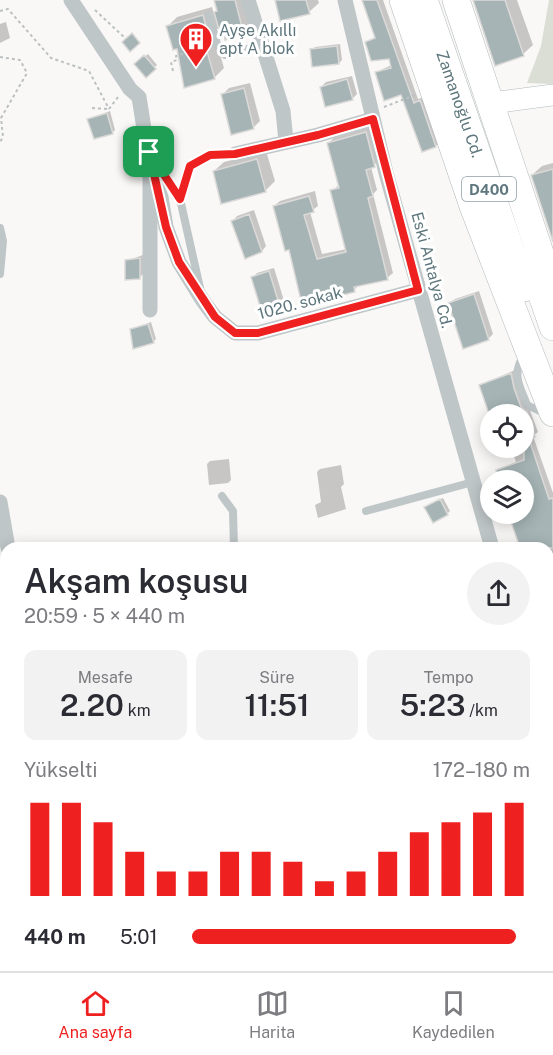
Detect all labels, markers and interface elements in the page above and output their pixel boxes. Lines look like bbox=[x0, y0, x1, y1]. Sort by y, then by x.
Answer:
building icon: Ayşe Akıllı apt A blok bbox=[178, 21, 214, 68]
place label: Ayşe Akıllı apt A blok bbox=[219, 21, 296, 58]
street label: Zamanoğlu Cd. bbox=[433, 48, 487, 160]
pin bbox=[123, 126, 174, 177]
icon: arrive bbox=[132, 135, 165, 168]
road number: D400 bbox=[462, 177, 516, 201]
street label: Eski Antalya Cd. bbox=[407, 210, 457, 330]
street label: 1020. sokak bbox=[256, 283, 344, 323]
map controls bbox=[480, 404, 534, 524]
button: locate bbox=[480, 404, 534, 458]
button: layers bbox=[480, 470, 534, 524]
text: Akşam koşusu bbox=[24, 562, 248, 600]
button: share bbox=[467, 562, 530, 625]
text: 20:59 · 5 × 440 m bbox=[24, 604, 185, 628]
text: Mesafe bbox=[78, 668, 133, 687]
text: Süre bbox=[259, 668, 295, 687]
text: Tempo bbox=[424, 668, 474, 687]
text: 2.20 bbox=[60, 687, 124, 723]
text: 11:51 bbox=[245, 687, 309, 723]
text: 5:23 bbox=[400, 687, 465, 723]
text: km bbox=[124, 701, 151, 720]
text: /km bbox=[465, 701, 498, 720]
text: Yükselti bbox=[24, 758, 97, 782]
text: 172–180 m bbox=[433, 758, 530, 782]
text: 440 m bbox=[24, 925, 86, 949]
text: 5:01 bbox=[120, 925, 158, 949]
tab: Ana sayfa bbox=[58, 987, 132, 1042]
tab: Harita bbox=[249, 987, 295, 1042]
tab: Kaydedilen bbox=[412, 987, 495, 1042]

